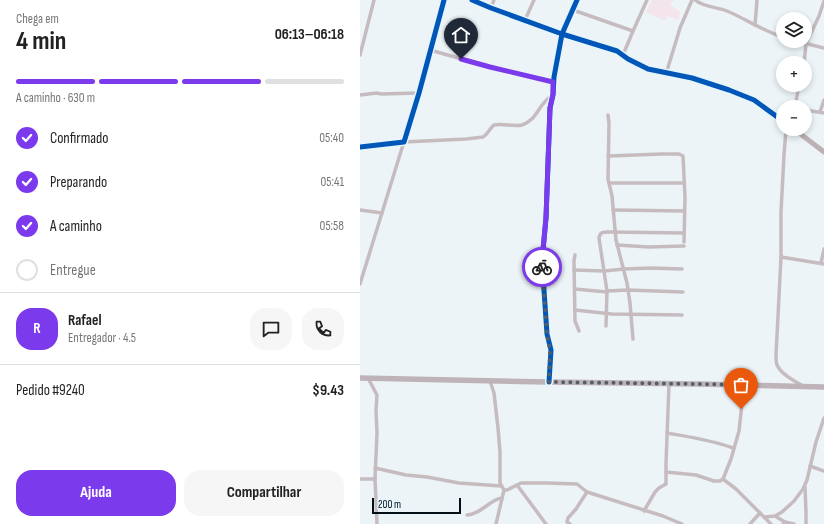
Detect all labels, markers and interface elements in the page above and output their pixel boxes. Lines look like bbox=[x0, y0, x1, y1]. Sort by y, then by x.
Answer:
text: Chega em bbox=[16, 11, 59, 27]
map controls bbox=[776, 12, 812, 136]
button: layers bbox=[776, 12, 812, 48]
pin bbox=[444, 18, 478, 59]
icon: home bbox=[450, 24, 472, 46]
text: 06:13–06:18 bbox=[275, 25, 344, 44]
text: 4 min bbox=[16, 26, 66, 57]
button: + bbox=[776, 56, 812, 92]
text: A caminho · 630 m bbox=[16, 90, 95, 106]
button: − bbox=[776, 100, 812, 136]
icon: check bbox=[16, 127, 38, 149]
text: Confirmado bbox=[50, 129, 109, 148]
text: 05:40 bbox=[319, 130, 344, 146]
icon: check bbox=[16, 171, 38, 193]
text: Preparando bbox=[50, 173, 107, 192]
text: 05:41 bbox=[321, 174, 344, 190]
icon: check bbox=[16, 215, 38, 237]
text: A caminho bbox=[50, 217, 102, 236]
text: 05:58 bbox=[320, 218, 344, 234]
courier bbox=[522, 247, 562, 287]
icon: bike bbox=[531, 256, 553, 278]
text: Entregue bbox=[50, 261, 96, 280]
button: chat bbox=[250, 308, 292, 350]
button: phone bbox=[302, 308, 344, 350]
text: Rafael bbox=[68, 311, 101, 330]
text: R bbox=[33, 319, 41, 338]
text: Entregador · 4.5 bbox=[68, 330, 136, 346]
pin bbox=[724, 368, 758, 409]
icon: bag bbox=[730, 374, 752, 396]
text: Pedido #9240 bbox=[16, 381, 85, 400]
text: $9.43 bbox=[312, 381, 344, 400]
button: Ajuda bbox=[16, 470, 176, 516]
button: Compartilhar bbox=[184, 470, 344, 516]
scale bar bbox=[372, 496, 461, 515]
text: 200 m bbox=[378, 498, 401, 511]

